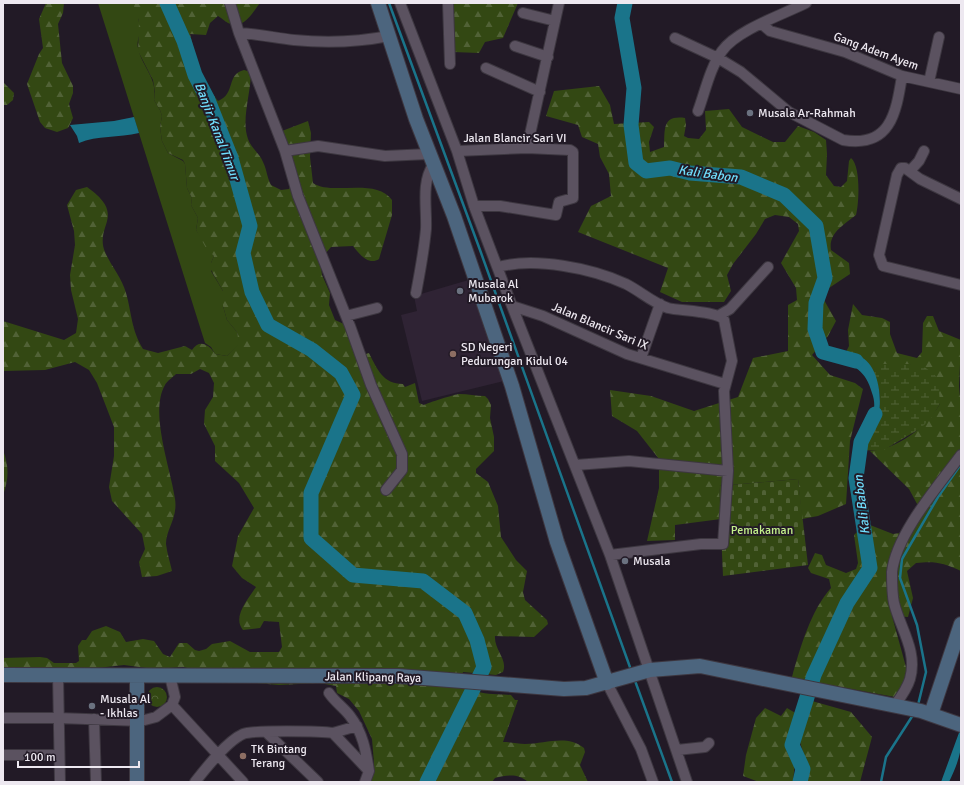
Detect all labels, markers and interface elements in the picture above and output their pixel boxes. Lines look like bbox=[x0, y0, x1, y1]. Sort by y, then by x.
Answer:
street label: Gang Adem Ayem bbox=[831, 29, 920, 74]
water label: Banjir Kanal Timur bbox=[191, 80, 244, 184]
place label: Musala Ar-Rahmah bbox=[758, 106, 856, 121]
marker: Musala Ar-Rahmah bbox=[745, 108, 755, 118]
street label: Jalan Blancir Sari VI bbox=[463, 131, 567, 146]
water label: Kali Babon bbox=[677, 162, 739, 186]
place label: Musala Al Mubarok bbox=[468, 277, 519, 306]
marker: Musala Al Mubarok bbox=[455, 286, 465, 296]
street label: Jalan Blancir Sari IX bbox=[549, 299, 650, 354]
place label: SD Negeri Pedurungan Kidul 04 bbox=[461, 340, 569, 369]
marker: SD Negeri Pedurungan Kidul 04 bbox=[448, 349, 458, 359]
water label: Kali Babon bbox=[850, 473, 874, 535]
park label: Pemakaman bbox=[731, 523, 793, 538]
place label: Musala bbox=[633, 554, 670, 569]
marker: Musala bbox=[620, 556, 630, 566]
street label: Jalan Klipang Raya bbox=[325, 669, 421, 686]
place label: Musala Al - Ikhlas bbox=[100, 692, 151, 721]
marker: Musala Al - Ikhlas bbox=[87, 701, 97, 711]
place label: TK Bintang Terang bbox=[251, 742, 307, 771]
scale bar bbox=[18, 743, 139, 769]
text: 100 m bbox=[24, 750, 56, 765]
marker: TK Bintang Terang bbox=[238, 751, 248, 761]

